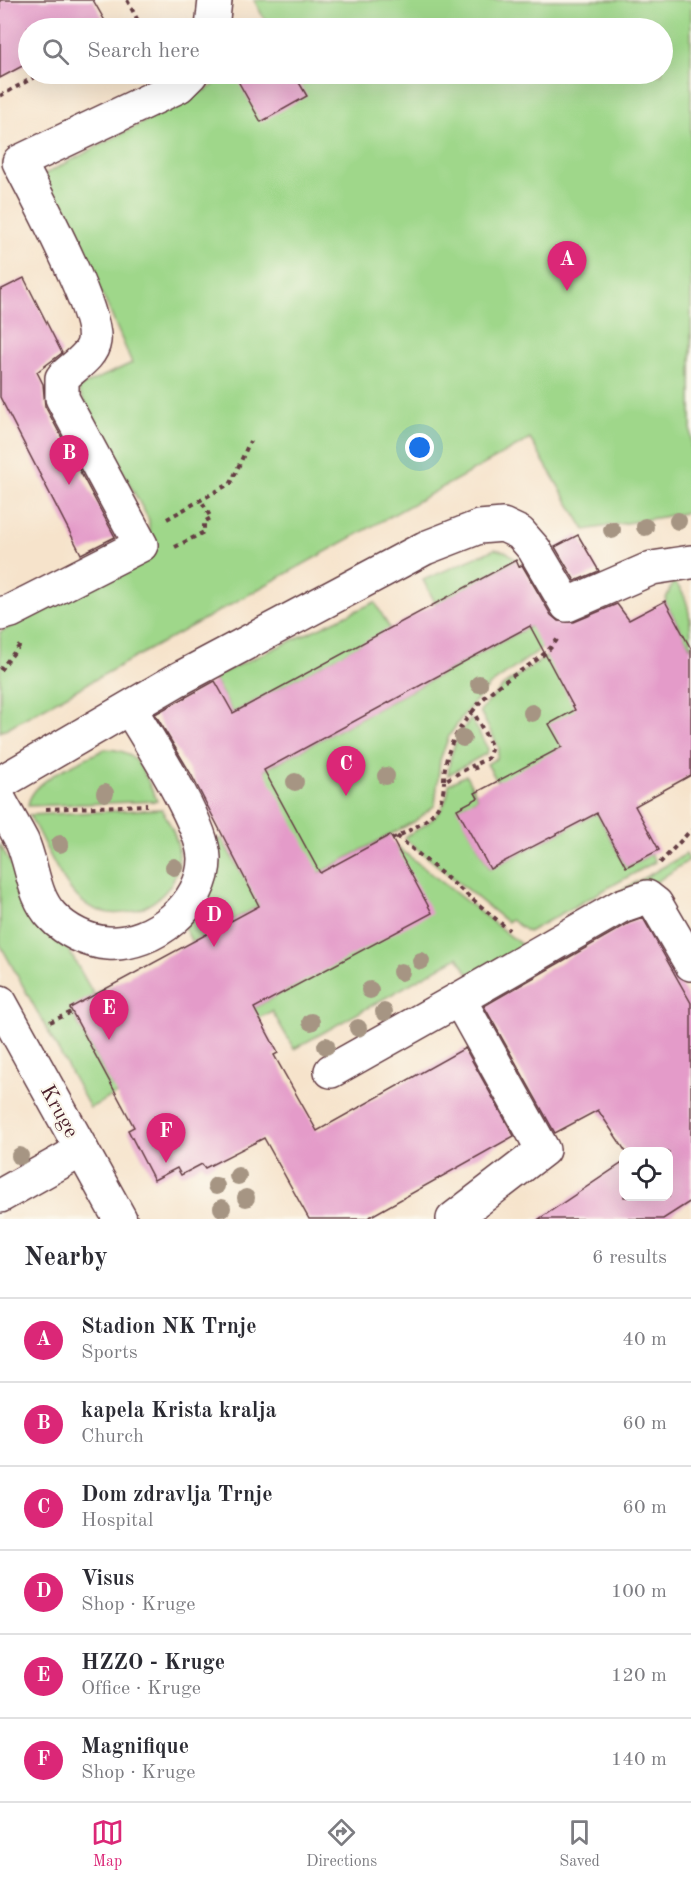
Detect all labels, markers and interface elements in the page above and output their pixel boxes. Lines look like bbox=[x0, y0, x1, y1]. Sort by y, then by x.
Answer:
search box bbox=[18, 18, 673, 84]
icon: search bbox=[39, 35, 72, 68]
text: Search here bbox=[87, 40, 200, 62]
pin: A bbox=[548, 242, 586, 291]
your location bbox=[405, 433, 434, 462]
pin: B bbox=[50, 436, 88, 485]
pin: C bbox=[326, 746, 366, 796]
pin: D bbox=[194, 898, 234, 947]
pin: E bbox=[90, 990, 128, 1040]
street label: Kruge bbox=[36, 1082, 82, 1142]
pin: F bbox=[146, 1114, 186, 1163]
map controls bbox=[619, 1147, 673, 1201]
button: locate bbox=[619, 1147, 673, 1201]
text: Nearby bbox=[24, 1245, 108, 1271]
text: 6 results bbox=[592, 1248, 667, 1268]
text: Stadion NK Trnje bbox=[81, 1316, 257, 1338]
text: A bbox=[36, 1330, 51, 1350]
text: 40 m bbox=[622, 1330, 667, 1350]
text: Sports bbox=[81, 1343, 138, 1363]
text: kapela Krista kralja bbox=[81, 1400, 277, 1422]
text: B bbox=[36, 1414, 51, 1434]
text: 60 m bbox=[622, 1414, 667, 1434]
text: Church bbox=[81, 1427, 144, 1447]
text: Dom zdravlja Trnje bbox=[81, 1484, 273, 1506]
text: C bbox=[37, 1498, 50, 1518]
text: 60 m bbox=[622, 1498, 667, 1518]
text: Hospital bbox=[81, 1511, 153, 1531]
text: Visus bbox=[81, 1568, 134, 1590]
text: D bbox=[36, 1582, 51, 1602]
text: 100 m bbox=[611, 1582, 667, 1602]
text: Shop · Kruge bbox=[81, 1595, 195, 1615]
text: HZZO - Kruge bbox=[81, 1652, 225, 1674]
text: E bbox=[37, 1666, 50, 1686]
text: 120 m bbox=[611, 1666, 667, 1686]
text: Office · Kruge bbox=[81, 1679, 201, 1699]
text: Magnifique bbox=[81, 1736, 189, 1758]
text: F bbox=[37, 1750, 50, 1770]
text: 140 m bbox=[611, 1750, 667, 1770]
text: Shop · Kruge bbox=[81, 1763, 195, 1783]
tab: Map bbox=[91, 1816, 124, 1872]
tab: Directions bbox=[306, 1816, 377, 1872]
tab: Saved bbox=[559, 1816, 600, 1872]

